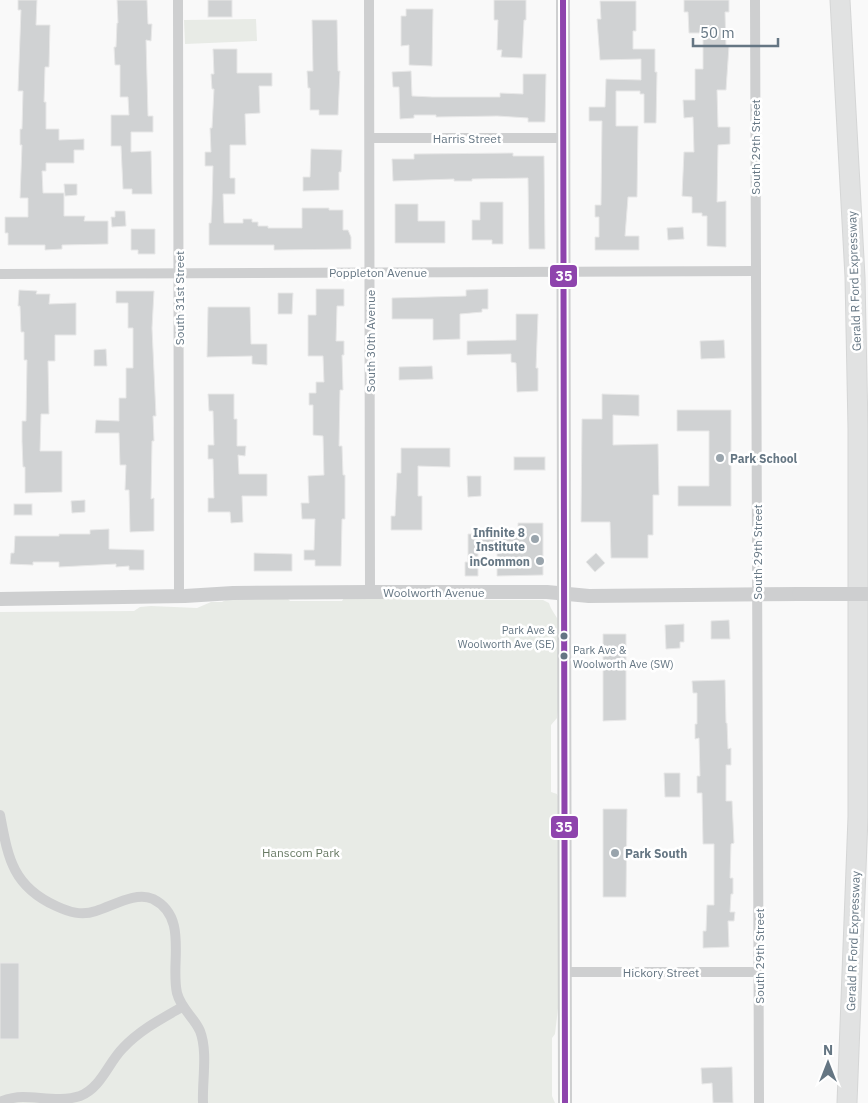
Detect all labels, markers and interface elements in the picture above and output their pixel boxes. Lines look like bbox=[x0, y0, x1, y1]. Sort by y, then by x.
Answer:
scale bar bbox=[693, 15, 778, 47]
text: 50 m bbox=[700, 23, 735, 42]
street label: South 29th Street bbox=[748, 99, 763, 195]
street label: Harris Street bbox=[433, 131, 501, 146]
street label: Gerald R Ford Expressway bbox=[844, 211, 864, 351]
street label: South 31st Street bbox=[172, 251, 187, 345]
line badge: 35 bbox=[549, 264, 578, 288]
street label: Poppleton Avenue bbox=[329, 265, 427, 280]
text: 35 bbox=[556, 267, 572, 285]
street label: South 30th Avenue bbox=[363, 289, 378, 392]
place label: Park School bbox=[730, 451, 798, 466]
marker: Park School bbox=[714, 452, 726, 464]
street label: South 29th Street bbox=[750, 504, 765, 600]
place label: Infinite 8 Institute bbox=[473, 525, 525, 554]
marker: Infinite 8 Institute bbox=[529, 533, 541, 545]
place label: inCommon bbox=[469, 554, 530, 569]
marker: inCommon bbox=[534, 555, 546, 567]
street label: Woolworth Avenue bbox=[383, 585, 485, 600]
place label: Park Ave & Woolworth Ave (SE) bbox=[458, 623, 555, 651]
marker: Park Ave & Woolworth Ave (SE) bbox=[559, 631, 569, 641]
place label: Park Ave & Woolworth Ave (SW) bbox=[573, 643, 674, 671]
marker: Park Ave & Woolworth Ave (SW) bbox=[559, 651, 569, 661]
line badge: 35 bbox=[550, 815, 579, 839]
text: 35 bbox=[556, 818, 572, 836]
park label: Hanscom Park bbox=[262, 845, 341, 860]
place label: Park South bbox=[625, 846, 687, 861]
marker: Park South bbox=[609, 847, 621, 859]
street label: Gerald R Ford Expressway bbox=[843, 871, 863, 1011]
street label: South 29th Street bbox=[752, 908, 767, 1004]
street label: Hickory Street bbox=[623, 965, 699, 980]
north arrow bbox=[803, 1038, 853, 1088]
text: N bbox=[823, 1041, 833, 1059]

